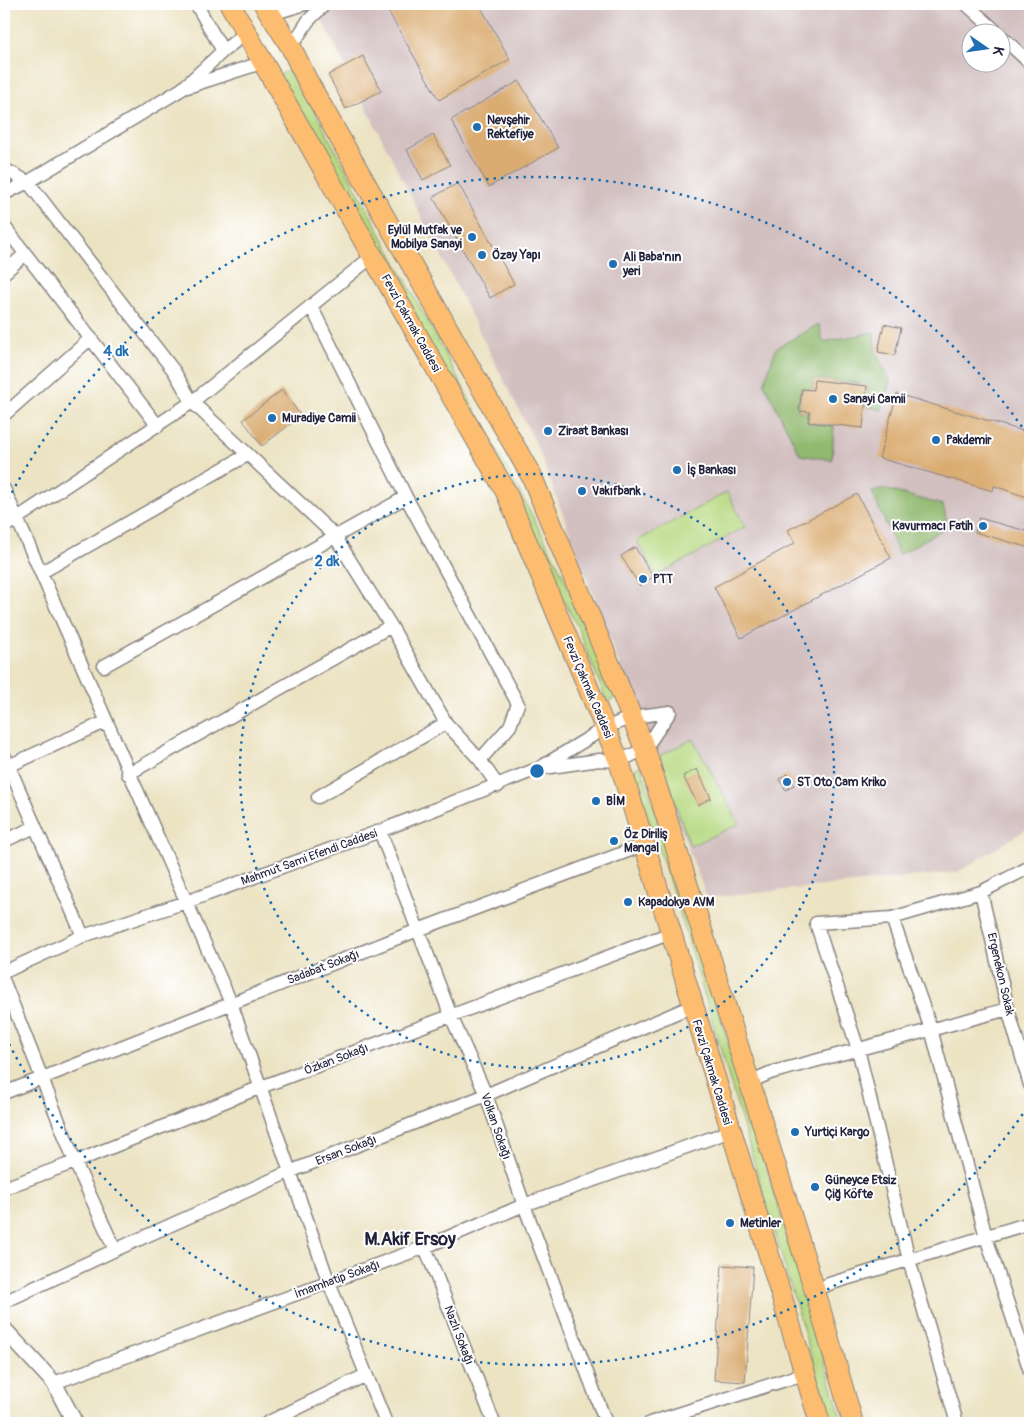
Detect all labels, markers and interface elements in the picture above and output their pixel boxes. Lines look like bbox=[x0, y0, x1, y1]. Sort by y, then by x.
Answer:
north arrow bbox=[962, 22, 1012, 72]
text: K bbox=[989, 45, 1007, 57]
place label: Nevşehir Rektefiye bbox=[487, 113, 535, 142]
marker: Nevşehir Rektefiye bbox=[471, 121, 483, 133]
place label: Eylül Mutfak ve Mobilya Sanayi bbox=[388, 223, 463, 252]
marker: Eylül Mutfak ve Mobilya Sanayi bbox=[466, 231, 478, 243]
place label: Özay Yapı bbox=[492, 247, 541, 263]
marker: Özay Yapı bbox=[476, 249, 488, 261]
place label: Ali Baba'nın yeri bbox=[622, 250, 682, 279]
marker: Ali Baba'nın yeri bbox=[607, 258, 619, 270]
street label: Fevzi Çakmak Caddesi bbox=[377, 272, 444, 375]
text: 4 dk bbox=[103, 342, 130, 361]
place label: Sanayi Camii bbox=[843, 392, 905, 407]
marker: Sanayi Camii bbox=[827, 393, 839, 405]
place label: Muradiye Camii bbox=[282, 411, 356, 426]
marker: Muradiye Camii bbox=[266, 412, 278, 424]
place label: Ziraat Bankası bbox=[558, 424, 629, 439]
marker: Ziraat Bankası bbox=[542, 425, 554, 437]
place label: Pakdemir bbox=[946, 433, 992, 448]
marker: Pakdemir bbox=[930, 434, 942, 446]
place label: İş Bankası bbox=[687, 462, 736, 478]
marker: İş Bankası bbox=[671, 464, 683, 476]
place label: Vakıfbank bbox=[592, 484, 642, 499]
marker: Vakıfbank bbox=[576, 485, 588, 497]
place label: Kavurmacı Fatih bbox=[892, 519, 973, 534]
marker: Kavurmacı Fatih bbox=[977, 520, 989, 532]
text: 2 dk bbox=[314, 552, 340, 571]
place label: PTT bbox=[653, 572, 673, 587]
marker: PTT bbox=[637, 573, 649, 585]
street label: Fevzi Çakmak Caddesi bbox=[559, 634, 616, 740]
centre of rings bbox=[528, 762, 546, 780]
place label: ST Oto Cam Kriko bbox=[797, 775, 887, 790]
marker: ST Oto Cam Kriko bbox=[781, 776, 793, 788]
place label: BİM bbox=[606, 793, 625, 809]
marker: BİM bbox=[590, 795, 602, 807]
street label: Mahmut Sami Efendi Caddesi bbox=[239, 826, 379, 889]
place label: Öz Diriliş Mangal bbox=[624, 826, 668, 856]
marker: Öz Diriliş Mangal bbox=[608, 835, 620, 847]
place label: Kapadokya AVM bbox=[638, 895, 715, 910]
marker: Kapadokya AVM bbox=[622, 896, 634, 908]
street label: Ergenekon Sokak bbox=[984, 931, 1017, 1017]
street label: Sadabat Sokağı bbox=[285, 947, 361, 988]
street label: Fevzi Çakmak Caddesi bbox=[688, 1018, 735, 1127]
street label: Özkan Sokağı bbox=[302, 1039, 370, 1079]
street label: Volkan Sokağı bbox=[477, 1091, 514, 1162]
place label: Yurtiçi Kargo bbox=[804, 1125, 870, 1140]
marker: Yurtiçi Kargo bbox=[789, 1126, 801, 1138]
street label: Ersan Sokağı bbox=[314, 1132, 379, 1169]
place label: Güneyce Etsiz Çiğ Köfte bbox=[825, 1173, 897, 1202]
marker: Güneyce Etsiz Çiğ Köfte bbox=[809, 1181, 821, 1193]
place label: Metinler bbox=[740, 1216, 782, 1231]
marker: Metinler bbox=[724, 1217, 736, 1229]
district label: M.Akif Ersoy bbox=[364, 1228, 456, 1251]
street label: İmamhatip Sokağı bbox=[292, 1256, 382, 1302]
street label: Nazlı Sokağı bbox=[440, 1303, 477, 1367]

